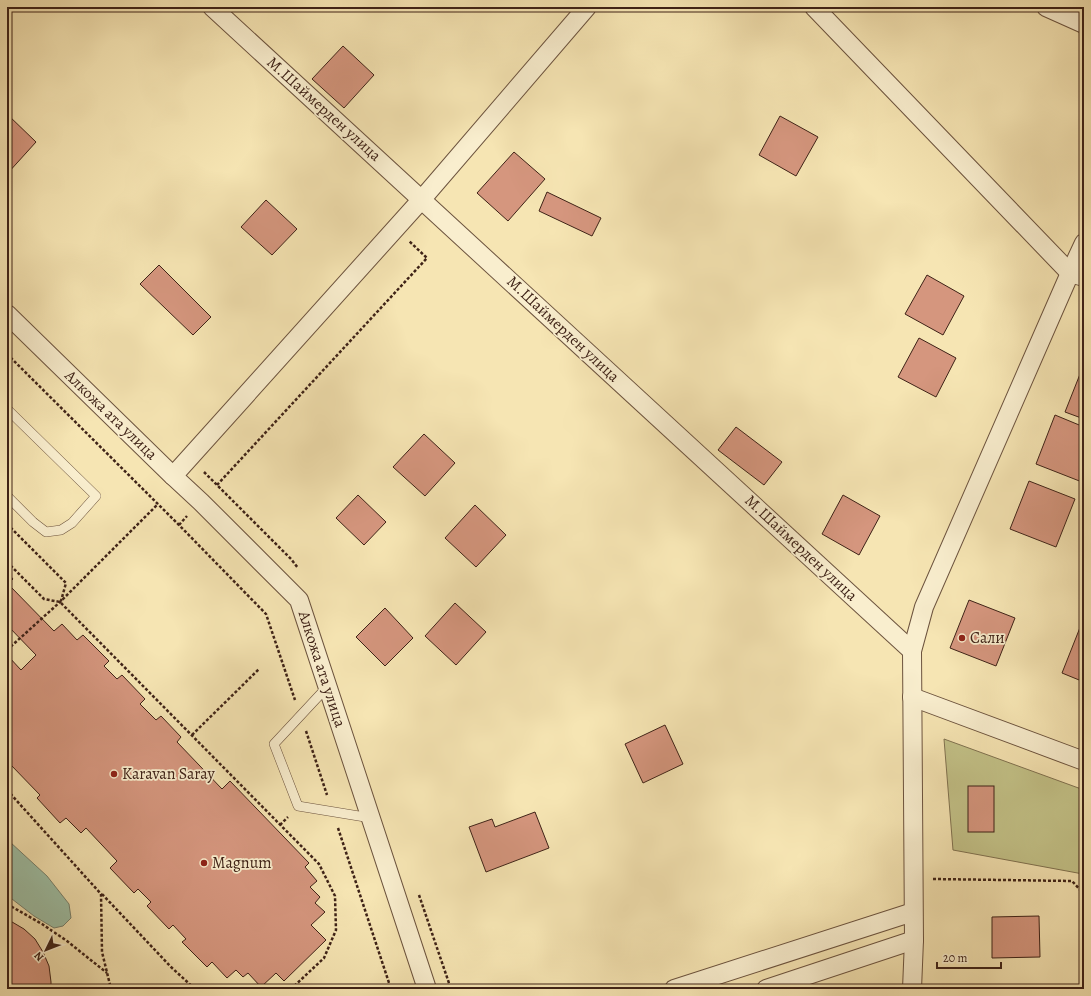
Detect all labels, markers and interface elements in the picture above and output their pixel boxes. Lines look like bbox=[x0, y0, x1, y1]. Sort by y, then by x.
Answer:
street label: М.Шаймерден улица bbox=[262, 52, 386, 167]
street label: М.Шаймерден улица bbox=[502, 271, 625, 388]
street label: Алкожа ата улица bbox=[59, 364, 163, 465]
street label: М.Шаймерден улица bbox=[740, 490, 863, 607]
street label: Алкожа ата улица bbox=[293, 607, 351, 731]
place label: Сали bbox=[970, 627, 1005, 649]
marker: Сали bbox=[957, 633, 967, 643]
place label: Karavan Saray bbox=[122, 763, 215, 785]
marker: Karavan Saray bbox=[109, 769, 119, 779]
place label: Magnum bbox=[212, 852, 272, 874]
marker: Magnum bbox=[199, 858, 209, 868]
north arrow bbox=[26, 930, 66, 970]
scale bar bbox=[937, 944, 1001, 970]
text: N bbox=[31, 948, 47, 965]
text: 20 m bbox=[943, 950, 967, 966]

